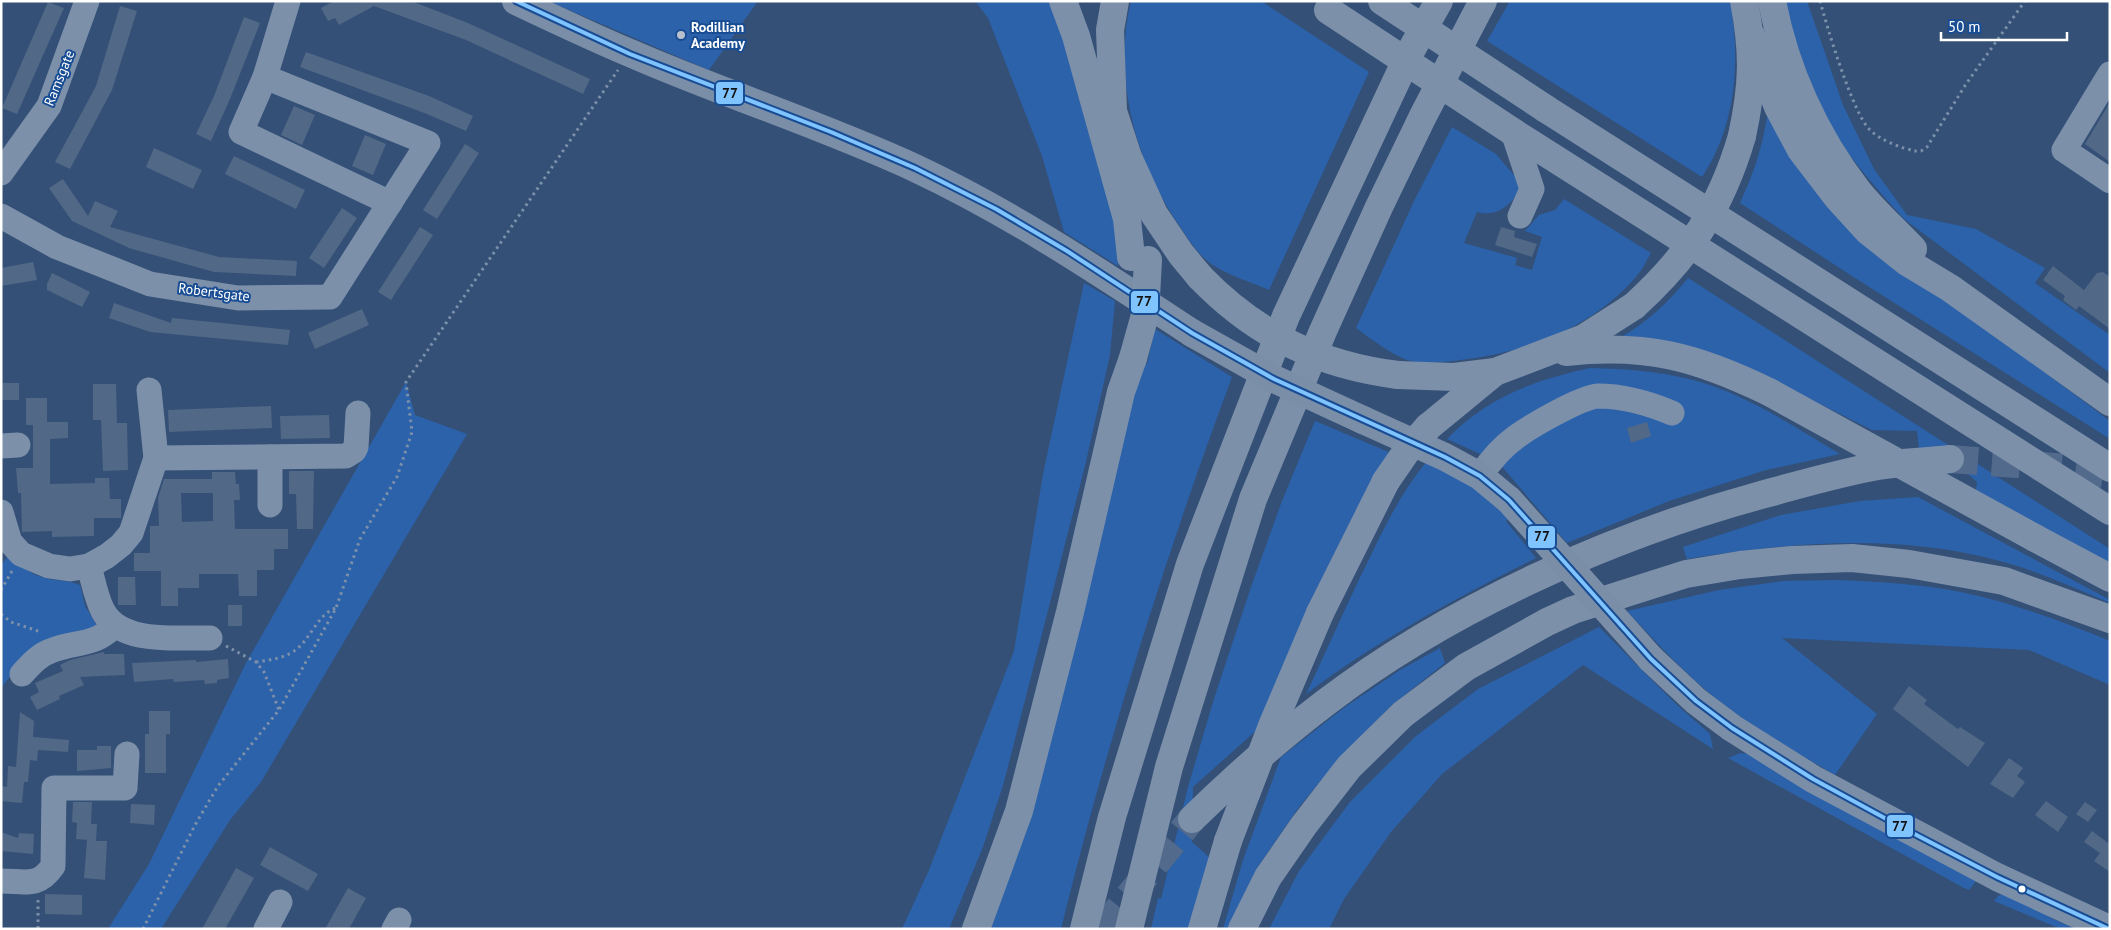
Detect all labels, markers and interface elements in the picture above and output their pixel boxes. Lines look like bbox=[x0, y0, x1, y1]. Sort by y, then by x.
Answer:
scale bar bbox=[1941, 10, 2067, 42]
text: 50 m bbox=[1948, 17, 1981, 36]
place label: Rodillian Academy bbox=[691, 18, 745, 52]
marker: Rodillian Academy bbox=[675, 29, 687, 41]
street label: Ramsgate bbox=[40, 47, 78, 109]
line badge: 77 bbox=[715, 81, 744, 105]
text: 77 bbox=[722, 84, 738, 102]
street label: Robertsgate bbox=[177, 279, 251, 305]
line badge: 77 bbox=[1130, 290, 1159, 314]
text: 77 bbox=[1136, 292, 1152, 310]
line badge: 77 bbox=[1527, 525, 1556, 549]
text: 77 bbox=[1534, 527, 1550, 545]
line badge: 77 bbox=[1886, 814, 1914, 838]
text: 77 bbox=[1892, 817, 1908, 835]
unlabelled marker bbox=[2017, 884, 2027, 894]

